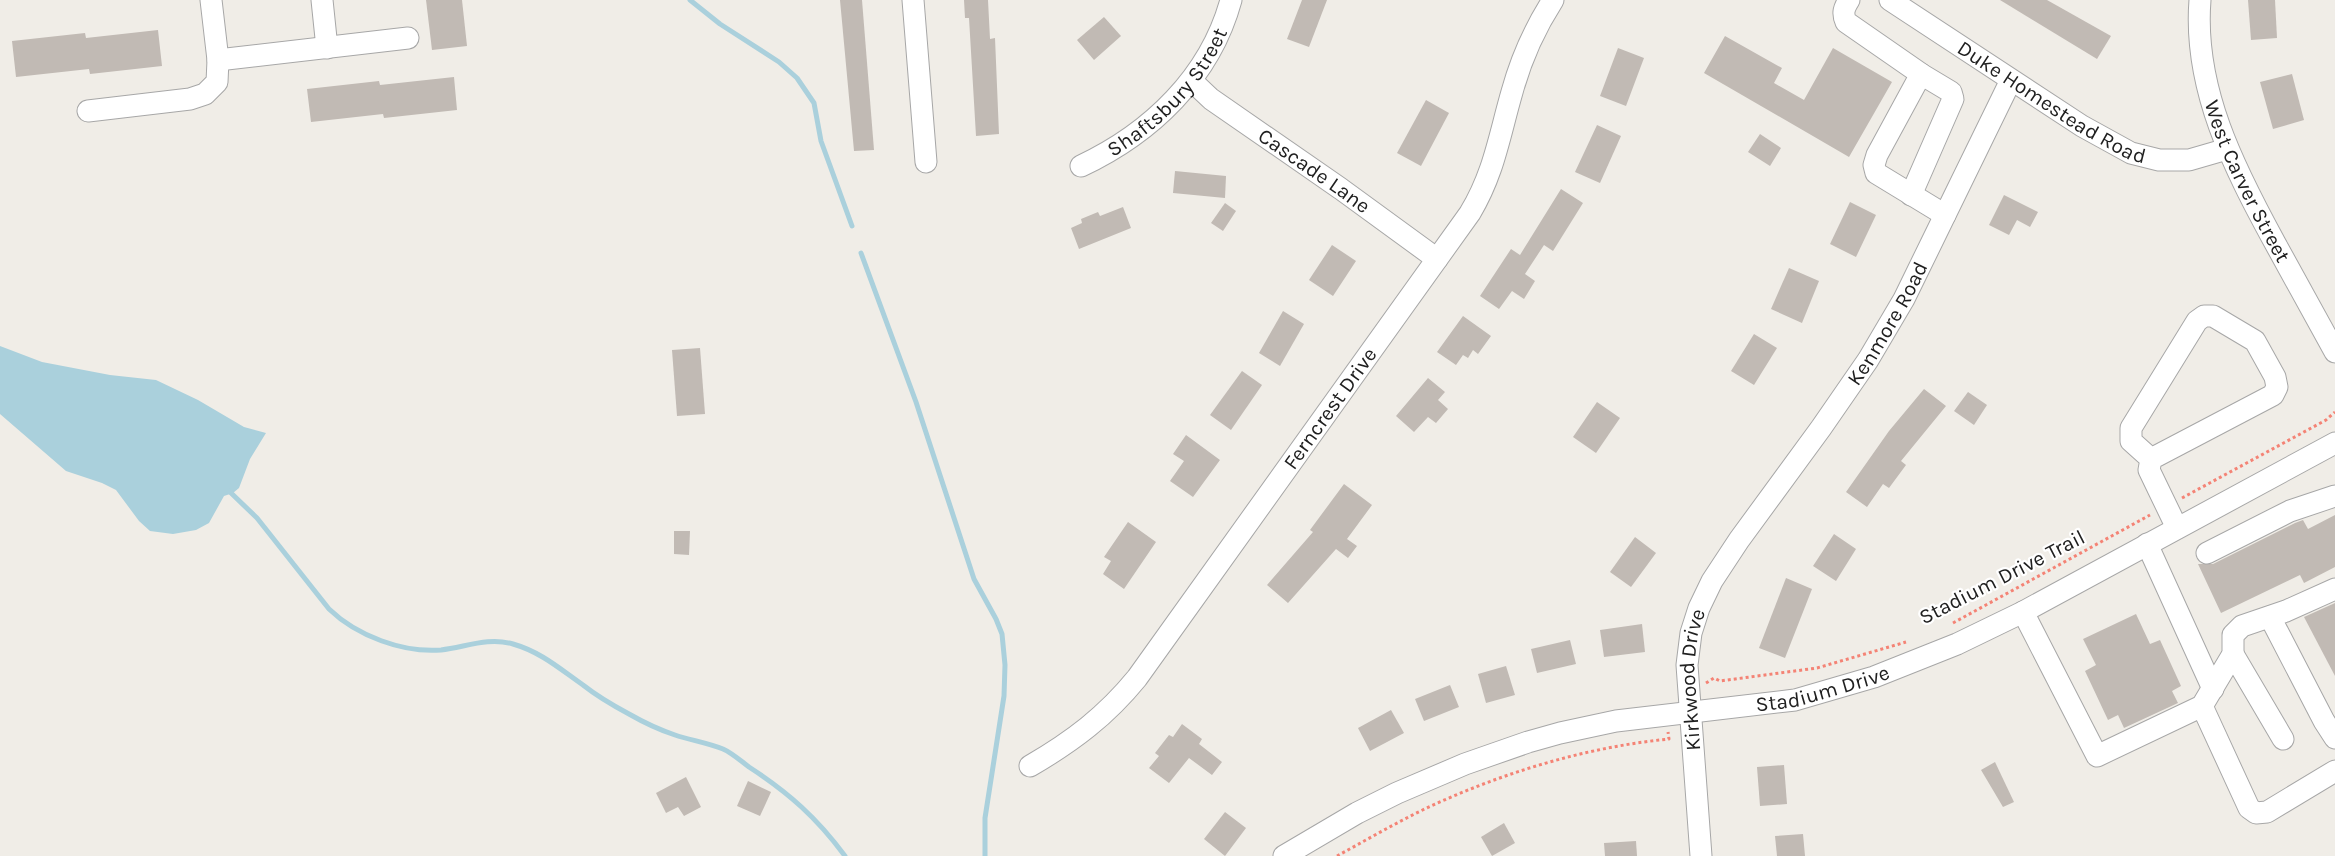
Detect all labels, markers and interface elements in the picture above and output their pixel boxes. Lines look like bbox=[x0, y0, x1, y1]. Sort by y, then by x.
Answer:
street label: Shaftsbury Street bbox=[1103, 24, 1232, 161]
street label: Duke Homestead Road bbox=[1953, 36, 2149, 168]
street label: West Carver Street bbox=[2200, 97, 2295, 267]
street label: Cascade Lane bbox=[1254, 123, 1375, 218]
street label: Kenmore Road bbox=[1842, 258, 1932, 390]
street label: Ferncrest Drive bbox=[1278, 343, 1382, 474]
street label: Stadium Drive Trail bbox=[1915, 525, 2089, 629]
street label: Kirkwood Drive bbox=[1675, 606, 1710, 752]
street label: Stadium Drive bbox=[1754, 660, 1893, 717]

